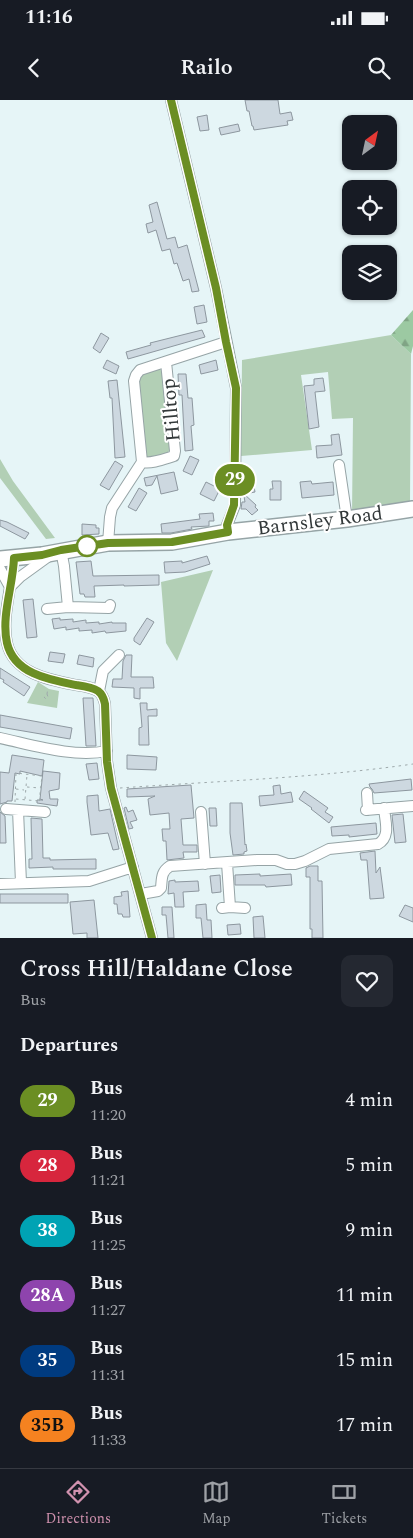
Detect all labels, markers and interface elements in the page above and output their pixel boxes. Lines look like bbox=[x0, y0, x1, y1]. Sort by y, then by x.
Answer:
text: 11:16 bbox=[25, 3, 73, 32]
text: Railo bbox=[180, 51, 233, 84]
icon: back bbox=[20, 54, 48, 82]
icon: search bbox=[365, 54, 393, 82]
north arrow bbox=[342, 115, 398, 170]
map controls bbox=[342, 115, 397, 300]
button: locate bbox=[342, 180, 397, 235]
button: layers bbox=[342, 245, 397, 300]
street label: Hilltop bbox=[153, 377, 189, 443]
line badge: 29 bbox=[212, 464, 258, 496]
text: 29 bbox=[225, 466, 245, 493]
street label: Barnsley Road bbox=[255, 498, 385, 544]
unlabelled marker bbox=[76, 535, 98, 557]
text: Cross Hill/Haldane Close bbox=[20, 951, 293, 987]
button: heart bbox=[341, 955, 393, 1007]
text: Bus bbox=[20, 988, 46, 1012]
text: Departures bbox=[20, 1031, 118, 1060]
text: Bus bbox=[90, 1074, 123, 1103]
text: 4 min bbox=[345, 1086, 393, 1115]
text: 29 bbox=[37, 1087, 58, 1114]
text: 11:20 bbox=[90, 1103, 126, 1127]
text: Bus bbox=[90, 1139, 123, 1168]
text: 5 min bbox=[345, 1151, 393, 1180]
text: 28 bbox=[37, 1152, 58, 1179]
text: 11:21 bbox=[90, 1168, 126, 1192]
text: Bus bbox=[90, 1204, 123, 1233]
text: 9 min bbox=[345, 1216, 393, 1245]
text: 38 bbox=[37, 1217, 58, 1244]
text: 11:25 bbox=[90, 1233, 126, 1257]
text: Bus bbox=[90, 1269, 123, 1298]
text: 11 min bbox=[336, 1281, 393, 1310]
text: 28A bbox=[30, 1282, 65, 1309]
text: 11:27 bbox=[90, 1298, 126, 1322]
text: Bus bbox=[90, 1334, 123, 1363]
text: 15 min bbox=[336, 1346, 393, 1375]
text: 35 bbox=[37, 1347, 58, 1374]
text: 11:31 bbox=[90, 1363, 126, 1387]
text: Bus bbox=[90, 1399, 123, 1428]
text: 17 min bbox=[336, 1411, 393, 1440]
text: 35B bbox=[31, 1412, 64, 1439]
text: 11:33 bbox=[90, 1428, 126, 1452]
tab: Directions bbox=[46, 1478, 111, 1529]
tab: Map bbox=[202, 1478, 230, 1529]
tab: Tickets bbox=[322, 1478, 367, 1529]

